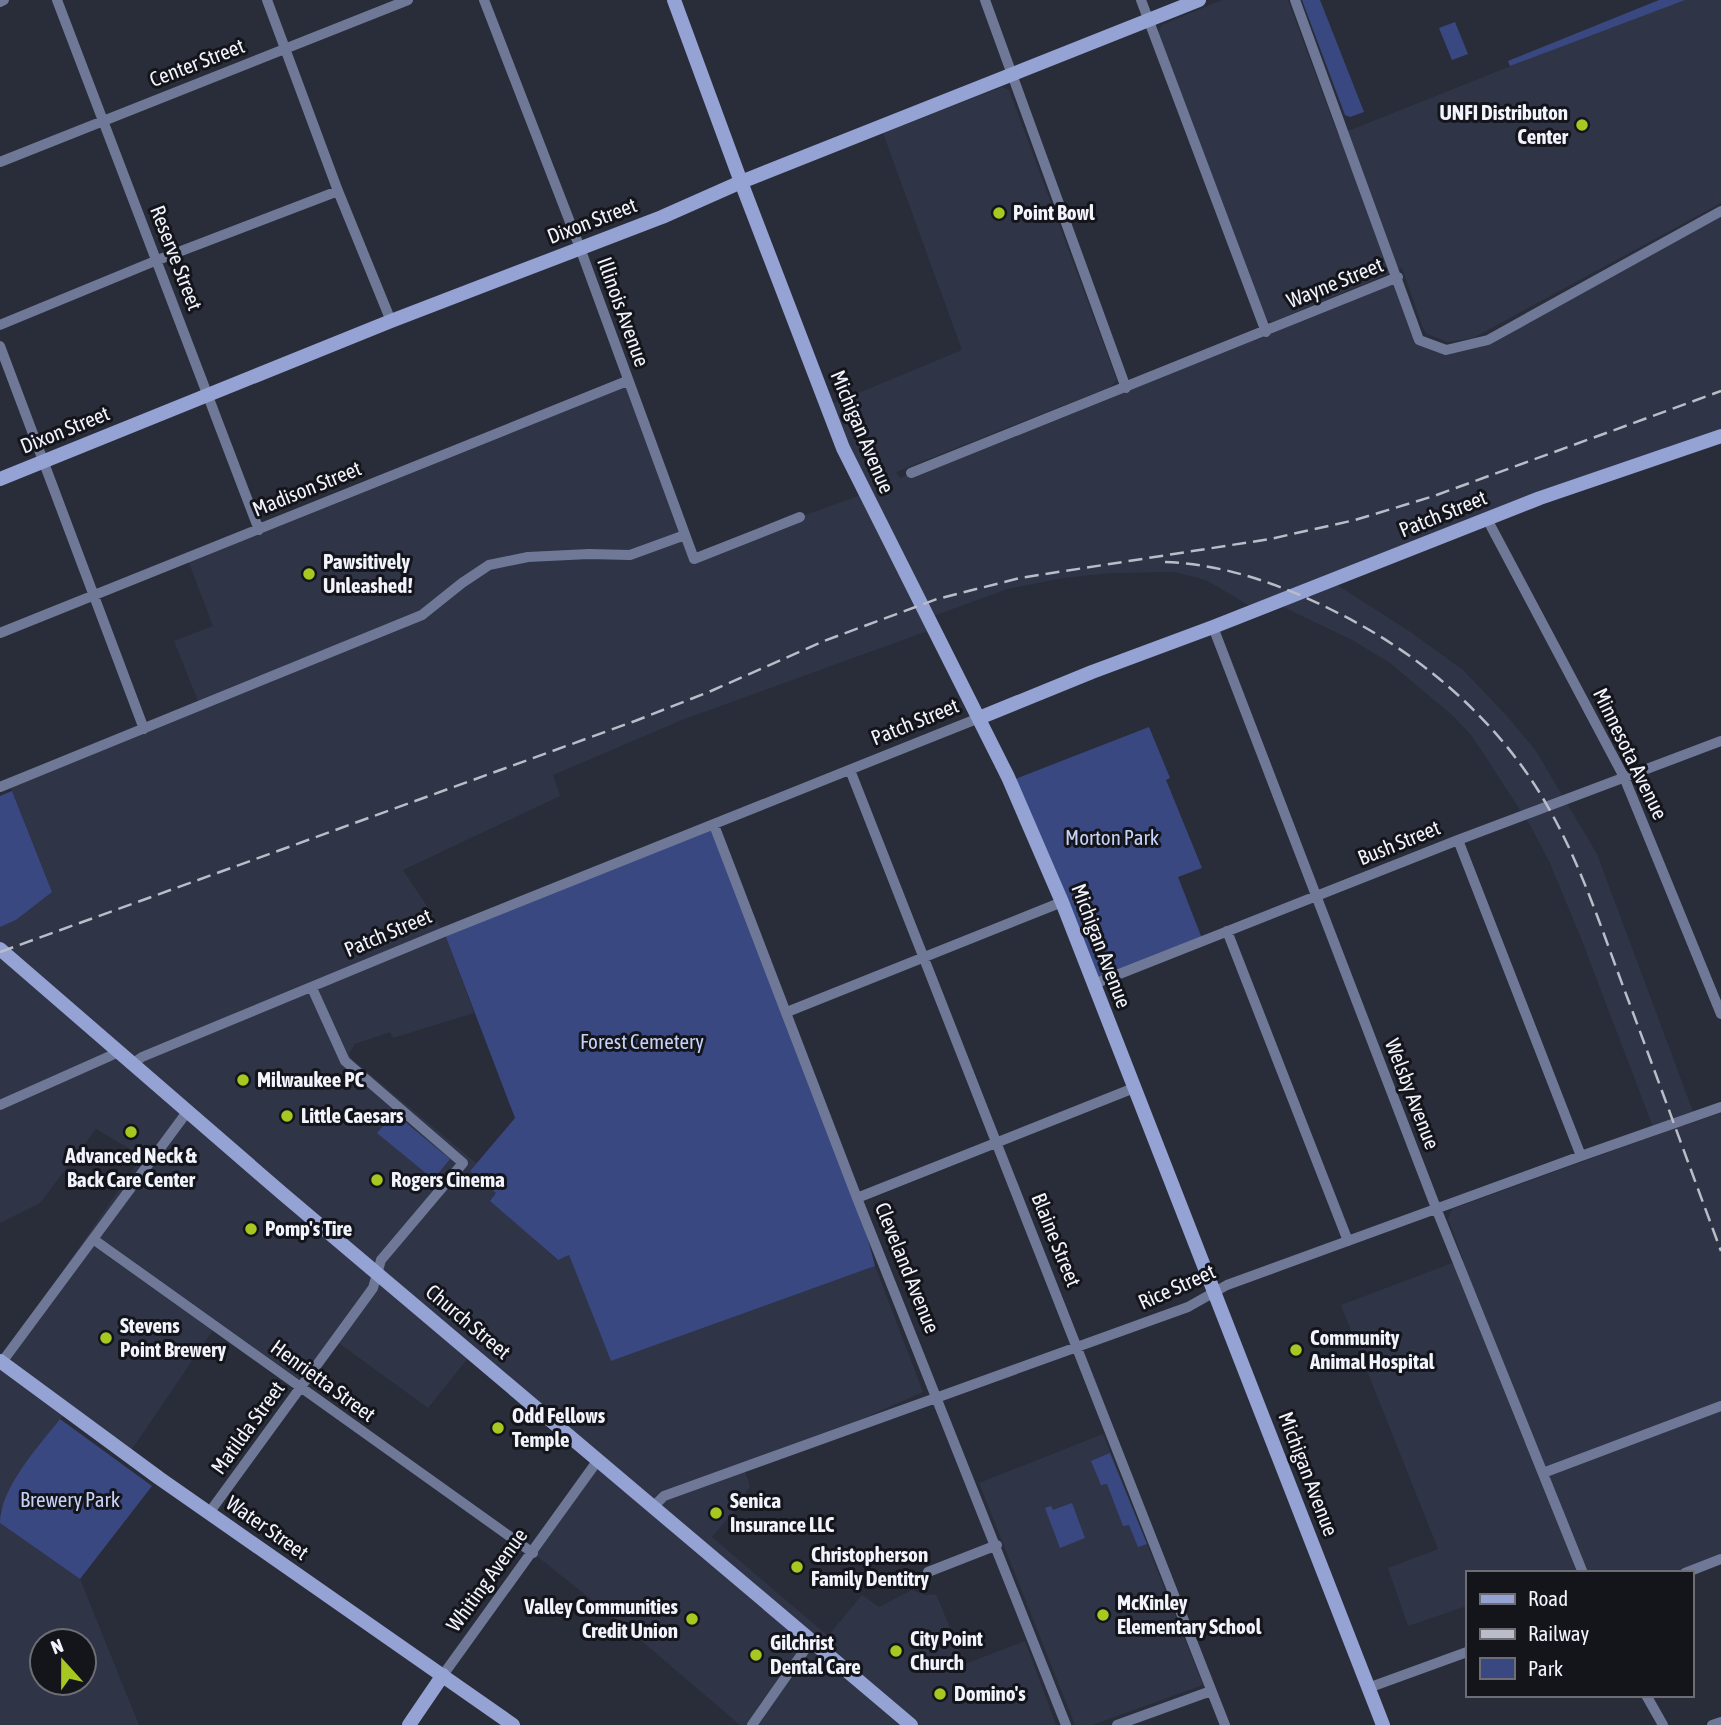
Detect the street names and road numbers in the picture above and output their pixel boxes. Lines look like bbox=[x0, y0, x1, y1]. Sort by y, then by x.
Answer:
street label: Center Street bbox=[146, 33, 247, 91]
street label: Dixon Street bbox=[544, 192, 640, 248]
street label: Reserve Street bbox=[146, 202, 208, 313]
street label: Wayne Street bbox=[1283, 252, 1386, 312]
street label: Illinois Avenue bbox=[593, 254, 655, 370]
street label: Michigan Avenue bbox=[826, 367, 900, 497]
street label: Dixon Street bbox=[17, 400, 113, 458]
street label: Madison Street bbox=[249, 455, 364, 521]
street label: Patch Street bbox=[1395, 485, 1490, 542]
street label: Minnesota Avenue bbox=[1589, 684, 1673, 823]
street label: Patch Street bbox=[867, 693, 962, 750]
street label: Bush Street bbox=[1354, 815, 1443, 869]
street label: Michigan Avenue bbox=[1067, 880, 1137, 1011]
street label: Patch Street bbox=[340, 903, 435, 961]
street label: Welsby Avenue bbox=[1381, 1035, 1445, 1152]
street label: Blaine Street bbox=[1027, 1189, 1087, 1290]
street label: Cleveland Avenue bbox=[871, 1199, 945, 1336]
street label: Rice Street bbox=[1134, 1259, 1219, 1314]
street label: Church Street bbox=[422, 1279, 516, 1363]
street label: Henrietta Street bbox=[267, 1334, 381, 1426]
street label: Matilda Street bbox=[206, 1376, 289, 1478]
street label: Michigan Avenue bbox=[1274, 1408, 1344, 1539]
street label: Water Street bbox=[222, 1490, 313, 1564]
street label: Whiting Avenue bbox=[441, 1523, 532, 1636]

